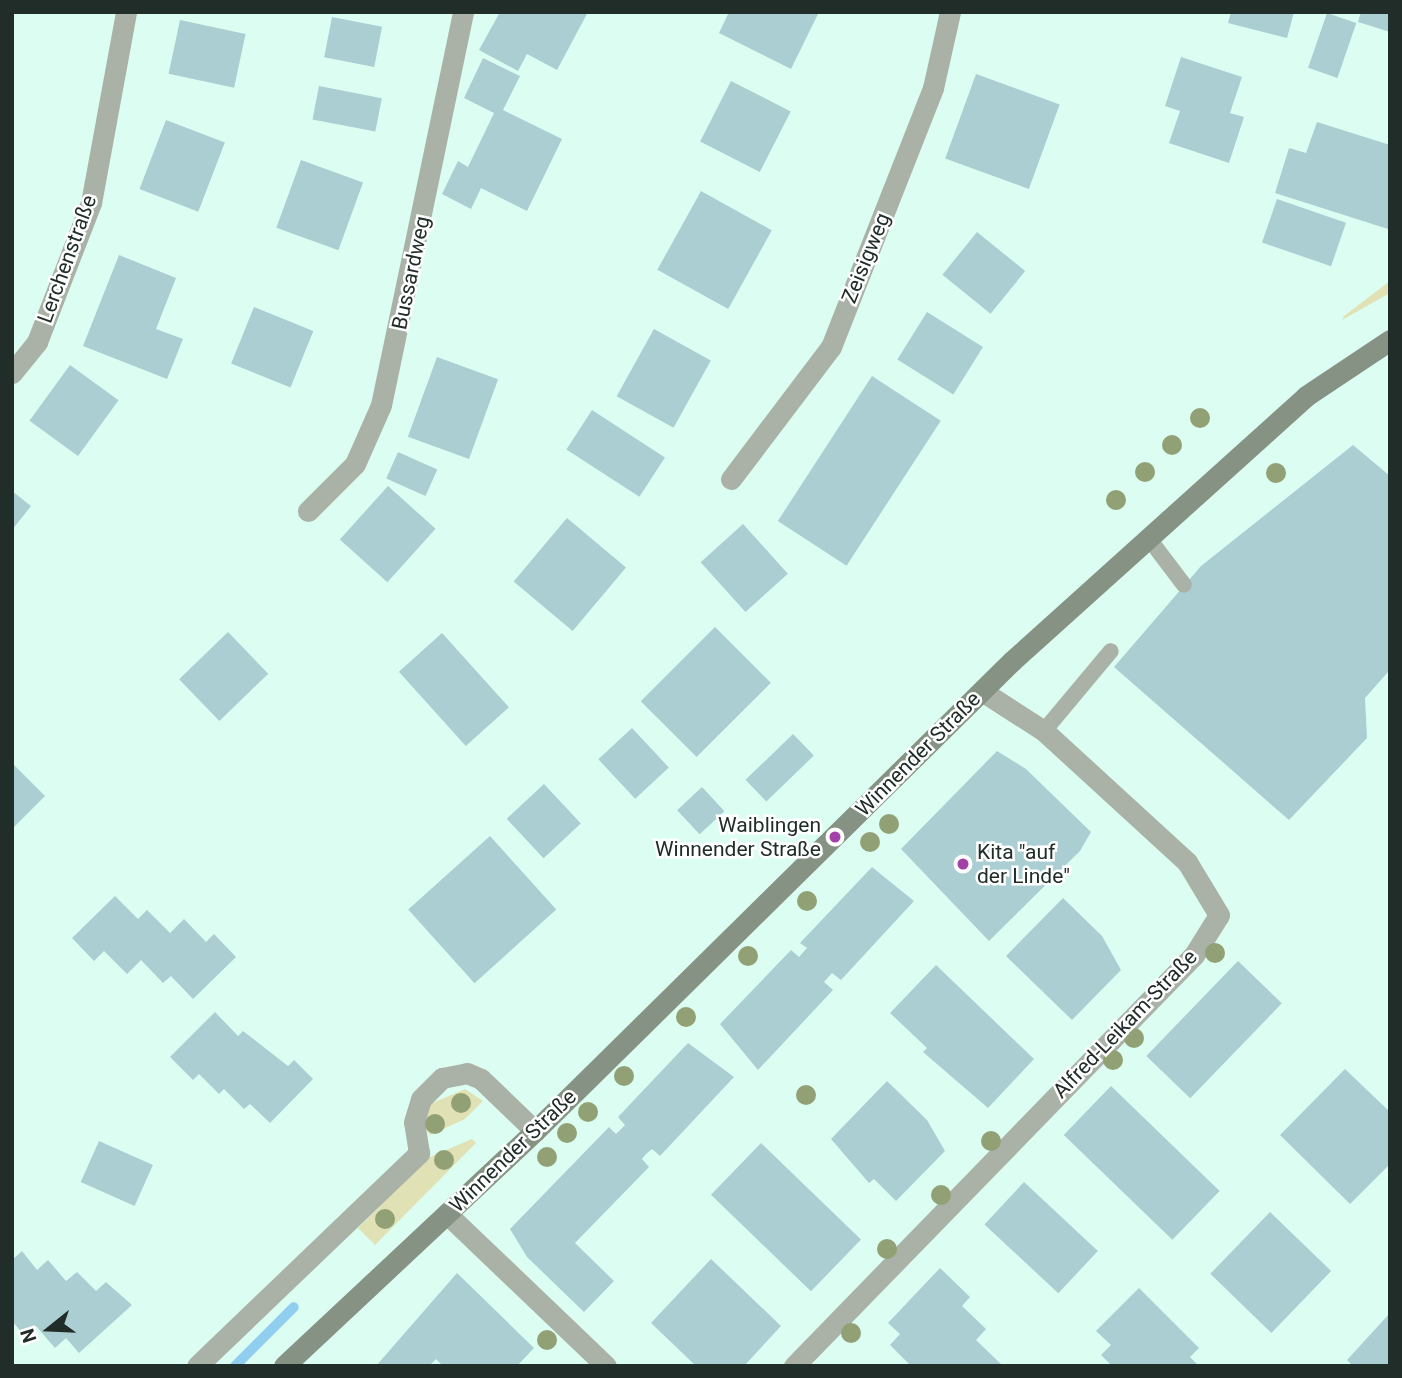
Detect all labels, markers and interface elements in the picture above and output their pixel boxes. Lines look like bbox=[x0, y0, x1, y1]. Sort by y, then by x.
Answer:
street label: Lerchenstraße bbox=[32, 192, 102, 326]
street label: Zeisigweg bbox=[837, 209, 895, 307]
street label: Bussardweg bbox=[387, 214, 435, 332]
street label: Winnender Straße bbox=[850, 686, 986, 822]
place label: Waiblingen Winnender Straße bbox=[655, 812, 821, 862]
marker: Waiblingen Winnender Straße bbox=[827, 829, 843, 845]
place label: Kita "auf der Linde" bbox=[977, 839, 1070, 889]
marker: Kita "auf der Linde" bbox=[955, 856, 971, 872]
street label: Alfred-Leikam-Straße bbox=[1048, 944, 1202, 1104]
street label: Winnender Straße bbox=[445, 1084, 581, 1218]
north arrow bbox=[14, 1294, 84, 1364]
text: N bbox=[16, 1326, 42, 1346]

